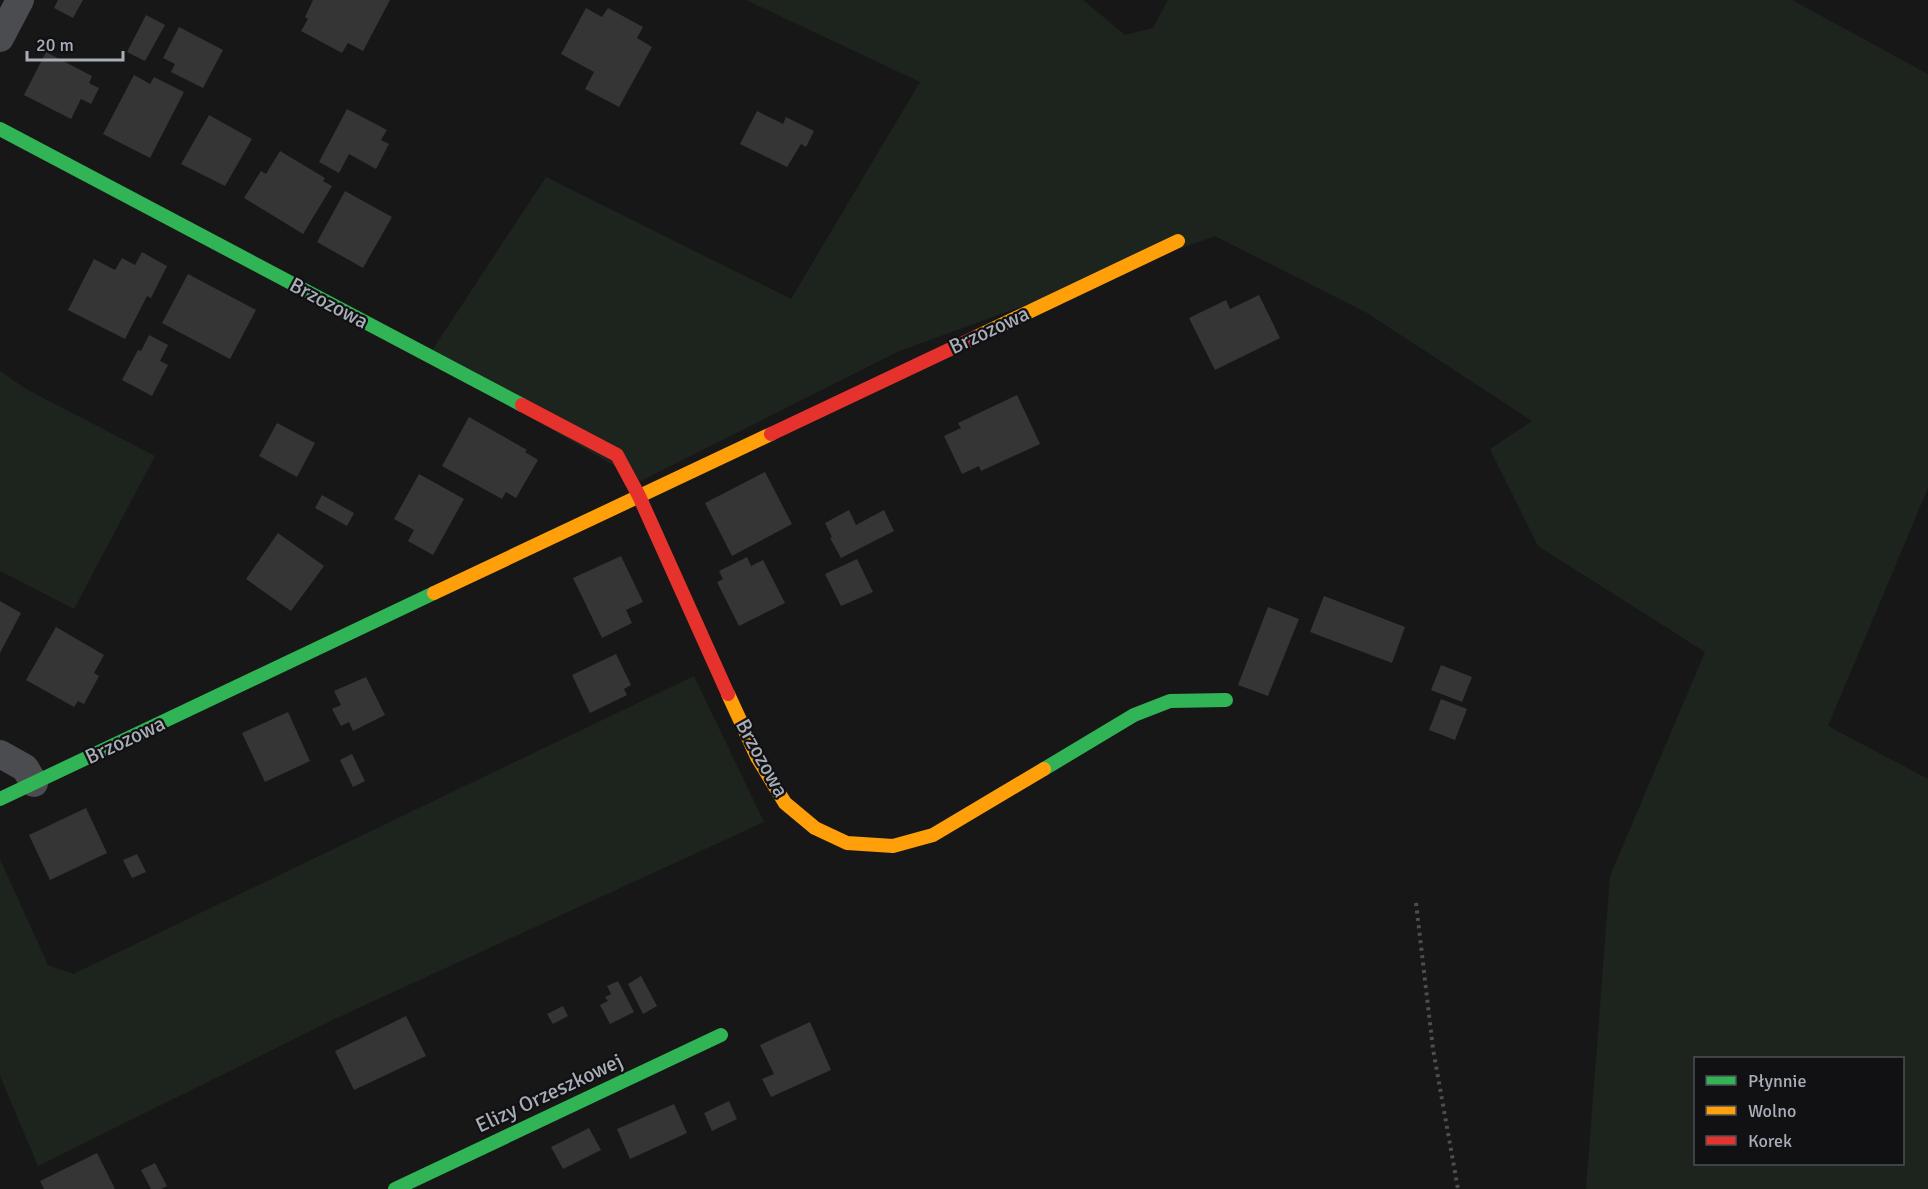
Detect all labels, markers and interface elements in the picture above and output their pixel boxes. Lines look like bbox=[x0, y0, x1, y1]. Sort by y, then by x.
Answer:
scale bar bbox=[27, 24, 123, 62]
text: 20 m bbox=[36, 34, 74, 56]
street label: Brzozowa bbox=[285, 271, 373, 335]
street label: Brzozowa bbox=[945, 300, 1033, 360]
street label: Brzozowa bbox=[81, 710, 169, 770]
street label: Brzozowa bbox=[730, 714, 794, 802]
street label: Elizy Orzeszkowej bbox=[471, 1048, 627, 1138]
legend bbox=[1694, 1057, 1904, 1165]
text: Płynnie bbox=[1748, 1070, 1806, 1092]
text: Wolno bbox=[1748, 1100, 1796, 1122]
text: Korek bbox=[1748, 1130, 1792, 1152]

